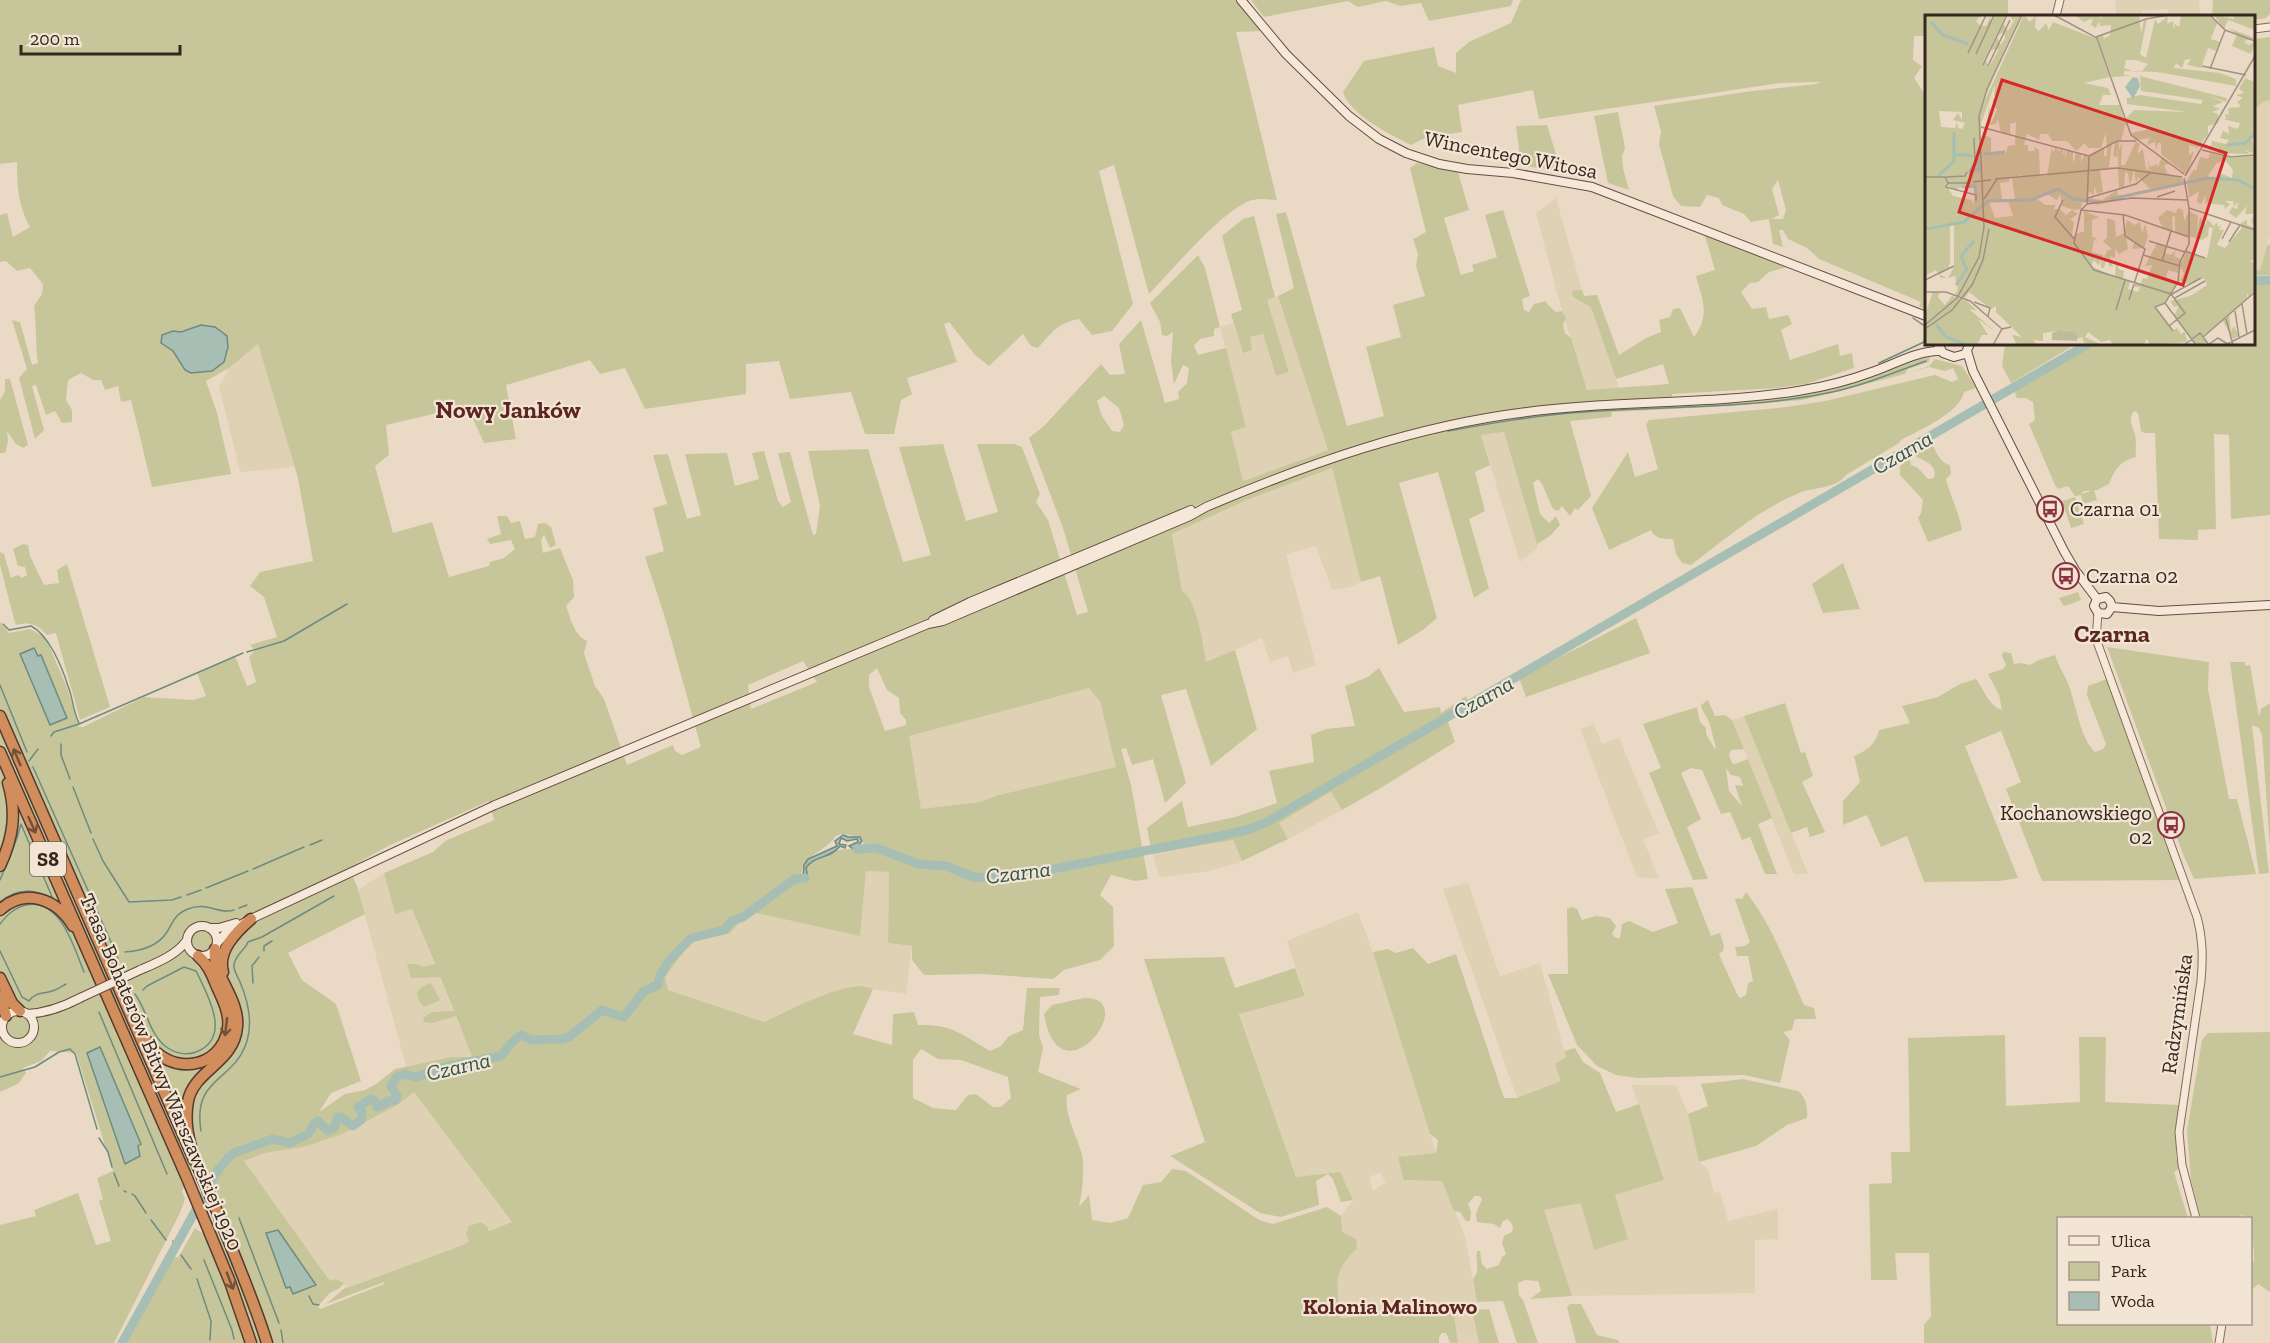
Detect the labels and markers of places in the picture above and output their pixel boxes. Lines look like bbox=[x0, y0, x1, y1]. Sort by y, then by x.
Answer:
bus stop icon: Czarna 01 bbox=[2035, 494, 2065, 524]
place label: Czarna 01 bbox=[2070, 496, 2159, 521]
bus stop icon: Czarna 02 bbox=[2051, 561, 2081, 591]
place label: Czarna 02 bbox=[2086, 563, 2178, 588]
place label: Kochanowskiego 02 bbox=[2000, 800, 2152, 849]
bus stop icon: Kochanowskiego 02 bbox=[2156, 810, 2186, 840]

